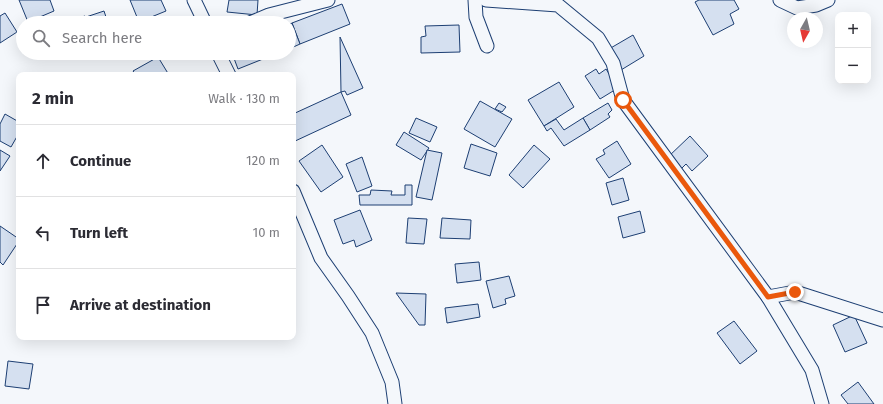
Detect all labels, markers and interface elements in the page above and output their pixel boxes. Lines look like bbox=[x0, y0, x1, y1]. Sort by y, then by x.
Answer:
north arrow bbox=[787, 12, 823, 48]
map controls bbox=[835, 12, 871, 84]
button: + bbox=[835, 12, 871, 48]
search box bbox=[16, 16, 296, 60]
icon: search bbox=[30, 27, 52, 49]
text: Search here bbox=[62, 29, 142, 47]
button: − bbox=[835, 48, 871, 84]
text: 2 min bbox=[32, 88, 74, 109]
text: Walk · 130 m bbox=[208, 91, 280, 106]
route start bbox=[614, 91, 632, 109]
icon: ahead bbox=[32, 150, 54, 172]
text: Continue bbox=[70, 152, 131, 170]
text: 120 m bbox=[246, 153, 280, 168]
icon: left bbox=[32, 222, 54, 244]
text: Turn left bbox=[70, 224, 128, 242]
text: 10 m bbox=[253, 225, 280, 240]
route end bbox=[786, 283, 804, 301]
icon: arrive bbox=[32, 294, 54, 316]
text: Arrive at destination bbox=[70, 296, 211, 314]

